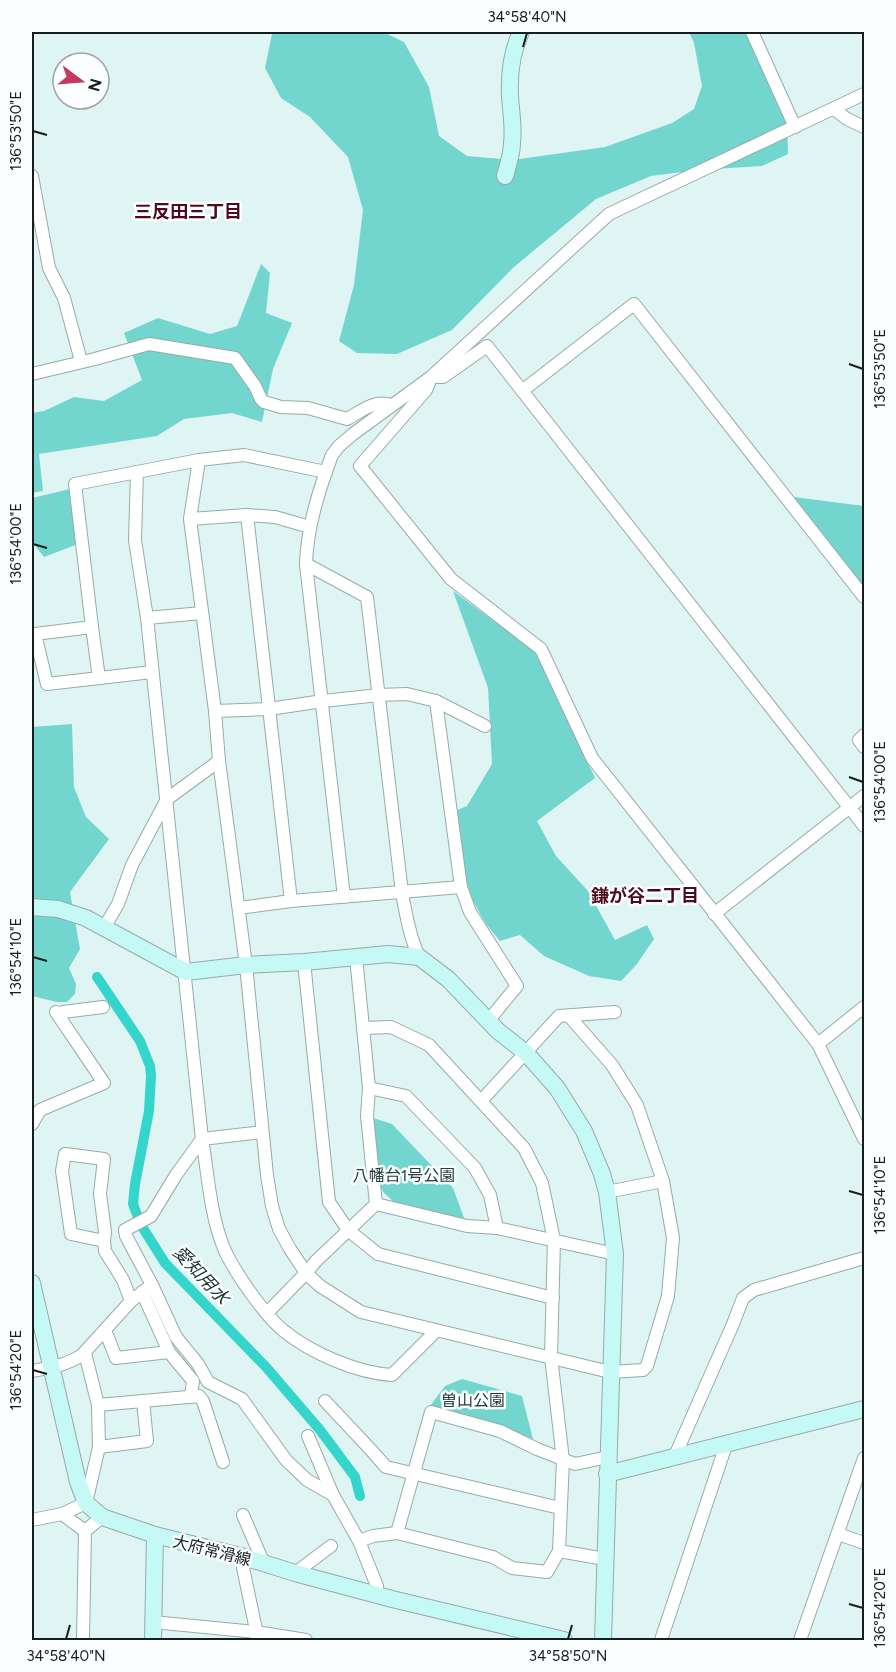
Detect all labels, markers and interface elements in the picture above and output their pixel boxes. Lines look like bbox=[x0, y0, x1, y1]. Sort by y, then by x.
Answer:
text: 34°58'40"N bbox=[487, 8, 567, 26]
north arrow bbox=[51, 51, 111, 111]
text: N bbox=[84, 76, 106, 94]
text: 136°53'50"E bbox=[7, 91, 25, 171]
district label: 三反田三丁目 bbox=[134, 201, 242, 223]
text: 136°53'50"E bbox=[871, 329, 889, 409]
text: 136°54'00"E bbox=[7, 503, 25, 585]
text: 136°54'00"E bbox=[871, 741, 889, 823]
district label: 鎌が谷二丁目 bbox=[591, 885, 699, 907]
text: 136°54'10"E bbox=[7, 918, 25, 996]
text: 136°54'10"E bbox=[871, 1156, 889, 1234]
park label: 八幡台1号公園 bbox=[353, 1166, 455, 1185]
water label: 愛知用水 bbox=[168, 1241, 235, 1310]
text: 136°54'20"E bbox=[7, 1329, 25, 1411]
park label: 曽山公園 bbox=[441, 1391, 505, 1410]
street label: 大府常滑線 bbox=[171, 1532, 253, 1569]
text: 136°54'20"E bbox=[871, 1567, 889, 1649]
text: 34°58'40"N bbox=[26, 1647, 106, 1665]
text: 34°58'50"N bbox=[529, 1647, 607, 1665]

